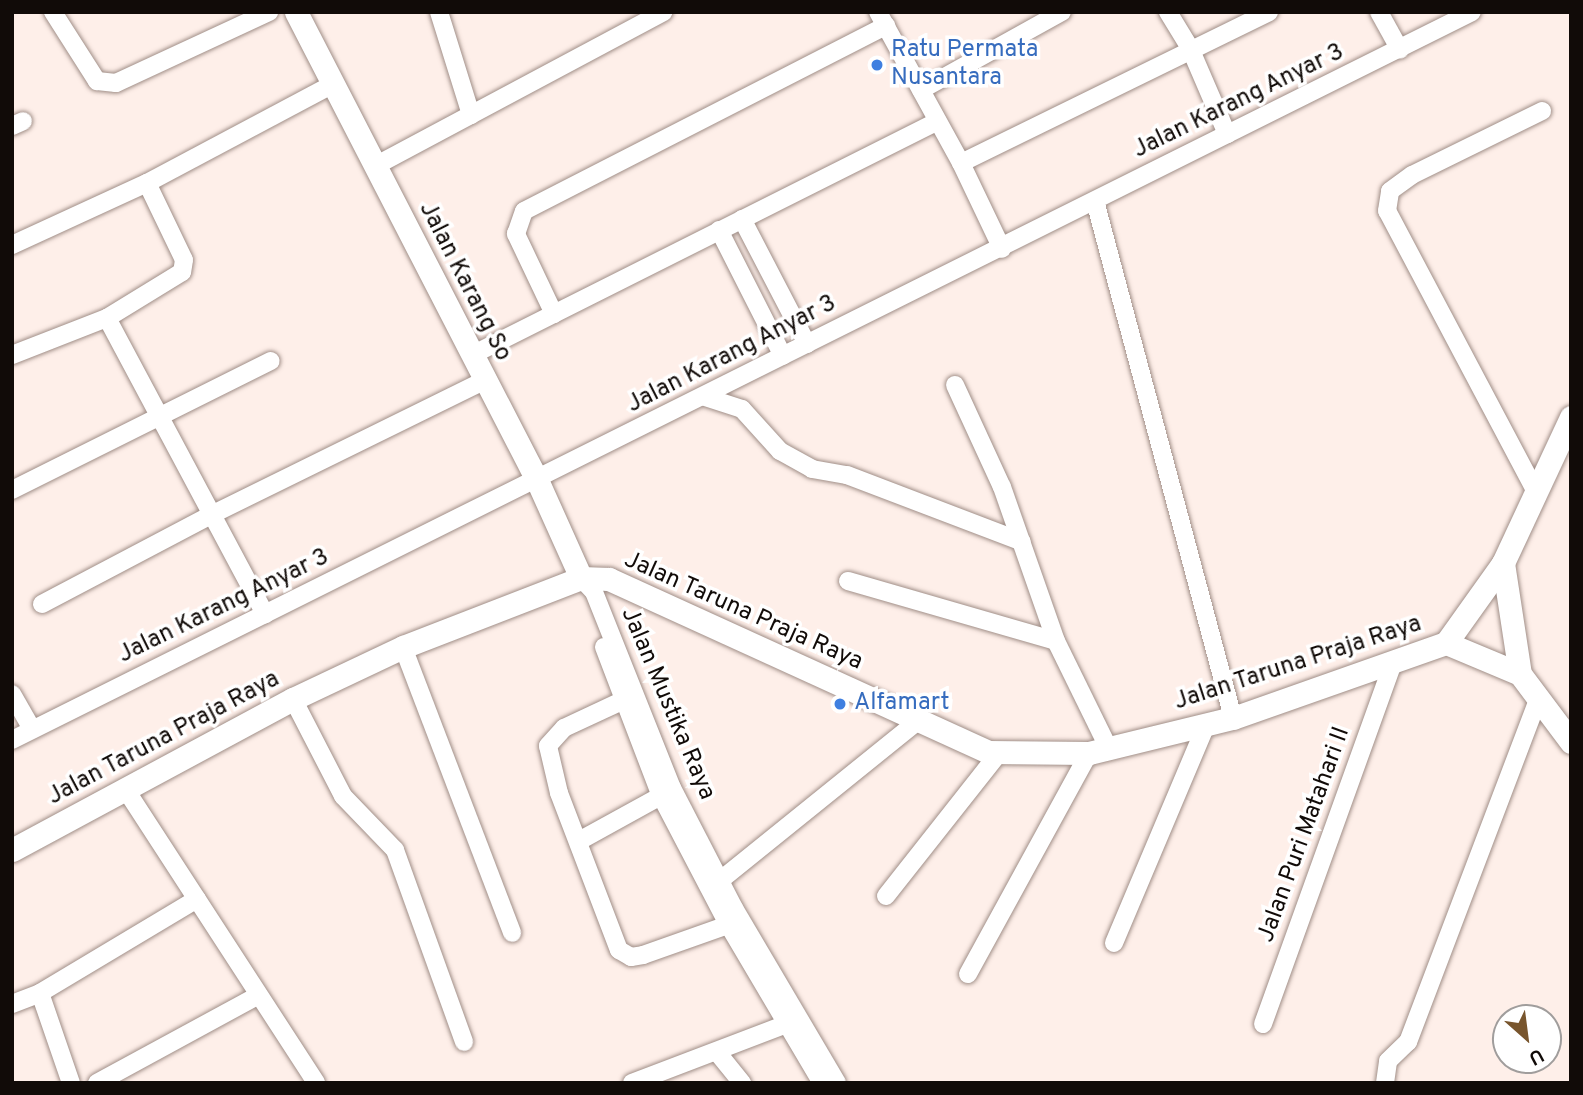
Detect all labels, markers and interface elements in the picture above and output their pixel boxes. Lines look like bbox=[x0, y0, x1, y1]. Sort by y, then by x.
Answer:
place label: Ratu Permata Nusantara bbox=[891, 37, 1038, 93]
street label: Jalan Karang Anyar 3 bbox=[1129, 38, 1349, 166]
marker: Ratu Permata Nusantara bbox=[869, 57, 885, 73]
street label: Jalan Karang So bbox=[412, 198, 516, 366]
street label: Jalan Karang Anyar 3 bbox=[622, 290, 842, 420]
street label: Jalan Karang Anyar 3 bbox=[114, 543, 334, 671]
street label: Jalan Taruna Praja Raya bbox=[619, 546, 867, 678]
street label: Jalan Mustika Raya bbox=[613, 603, 721, 805]
street label: Jalan Taruna Praja Raya bbox=[1170, 610, 1426, 718]
street label: Jalan Taruna Praja Raya bbox=[43, 665, 285, 813]
place label: Alfamart bbox=[854, 690, 950, 718]
marker: Alfamart bbox=[832, 696, 848, 712]
street label: Jalan Puri Matahari II bbox=[1253, 724, 1357, 946]
north arrow bbox=[1492, 1004, 1562, 1074]
text: U bbox=[1524, 1042, 1548, 1070]

